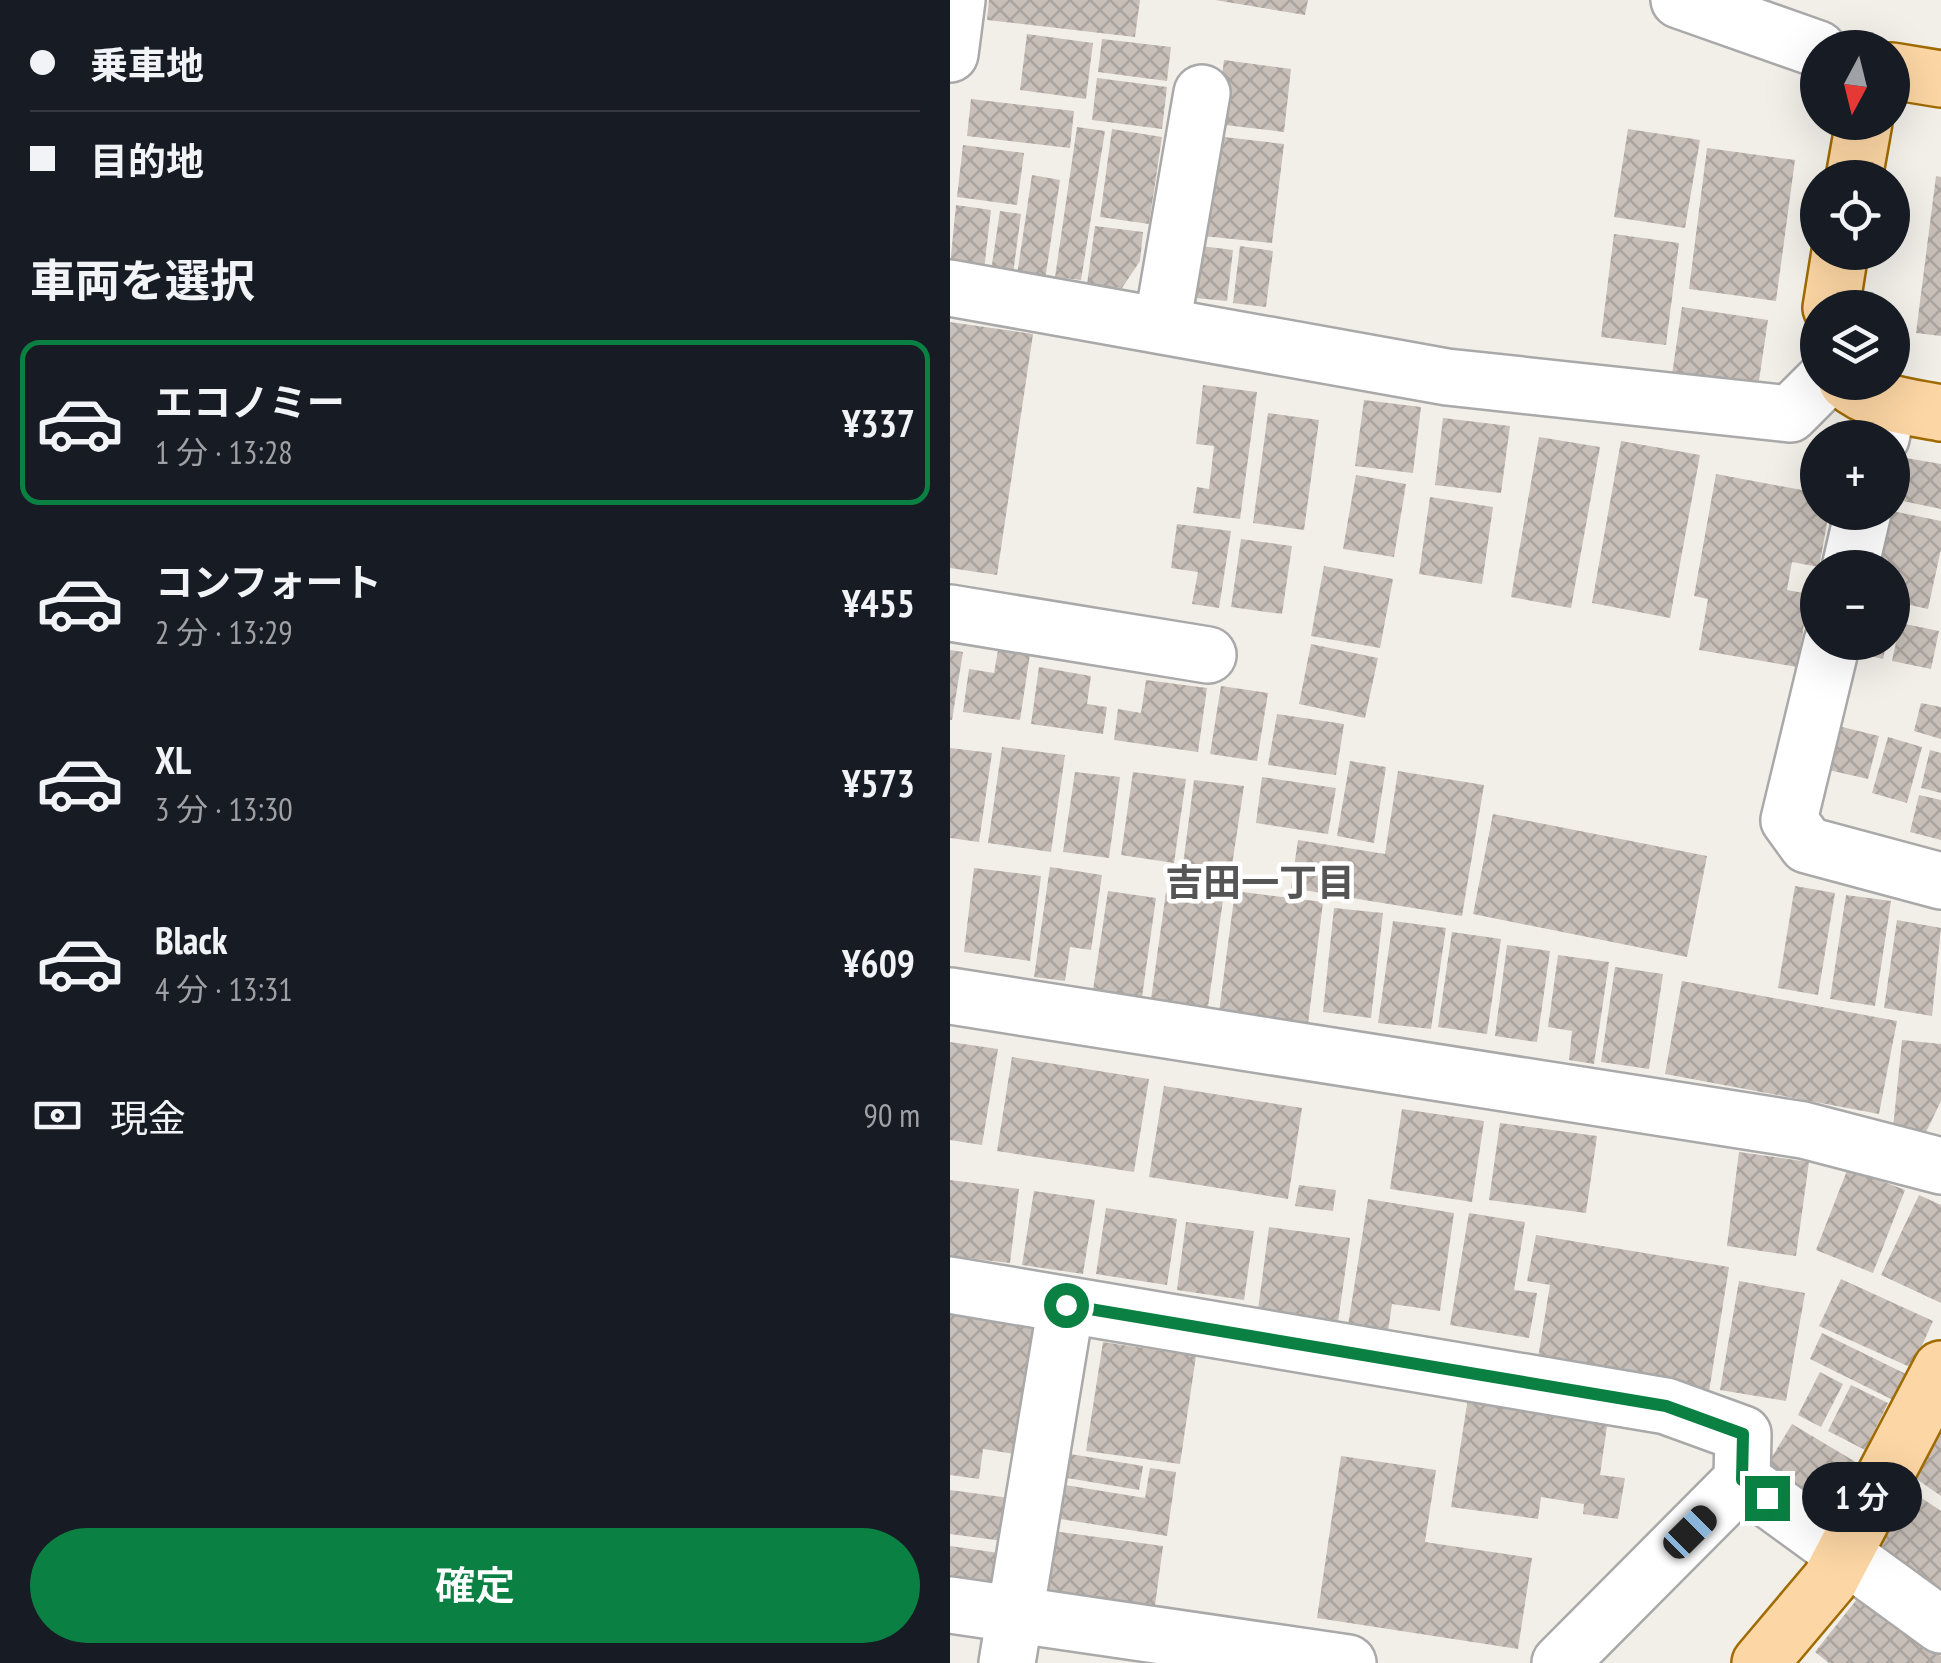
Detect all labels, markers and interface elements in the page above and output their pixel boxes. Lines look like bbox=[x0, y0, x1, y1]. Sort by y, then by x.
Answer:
north arrow bbox=[1800, 30, 1910, 140]
map controls bbox=[1800, 30, 1910, 660]
text: 乗車地 bbox=[90, 40, 204, 89]
text: 目的地 bbox=[90, 136, 204, 185]
button: locate bbox=[1800, 160, 1910, 270]
text: 車両を選択 bbox=[30, 251, 255, 309]
button: layers bbox=[1800, 290, 1910, 400]
text: エコノミー bbox=[155, 377, 345, 426]
icon: car bbox=[35, 378, 125, 468]
text: ¥337 bbox=[842, 398, 915, 447]
button: + bbox=[1800, 420, 1910, 530]
text: 1 分 · 13:28 bbox=[155, 431, 293, 473]
button: − bbox=[1800, 550, 1910, 660]
text: コンフォート bbox=[155, 557, 382, 606]
icon: car bbox=[35, 558, 125, 648]
text: ¥455 bbox=[842, 578, 915, 627]
text: 2 分 · 13:29 bbox=[155, 611, 293, 653]
text: XL bbox=[155, 735, 191, 784]
icon: car bbox=[35, 738, 125, 828]
text: ¥573 bbox=[842, 758, 915, 807]
text: 3 分 · 13:30 bbox=[155, 788, 293, 830]
district label: 吉田一丁目 bbox=[1165, 857, 1355, 906]
text: Black bbox=[155, 915, 228, 964]
icon: car bbox=[35, 918, 125, 1008]
text: ¥609 bbox=[842, 938, 915, 987]
text: 4 分 · 13:31 bbox=[155, 968, 293, 1010]
icon: cash bbox=[30, 1088, 85, 1143]
text: 現金 bbox=[110, 1093, 186, 1142]
text: 90 m bbox=[864, 1094, 920, 1136]
route start bbox=[1044, 1283, 1089, 1328]
callout: 1 分 bbox=[1802, 1463, 1922, 1533]
route end bbox=[1745, 1476, 1790, 1521]
text: 1 分 bbox=[1835, 1476, 1889, 1518]
car bbox=[1658, 1500, 1722, 1564]
button: 確定 bbox=[30, 1528, 920, 1643]

